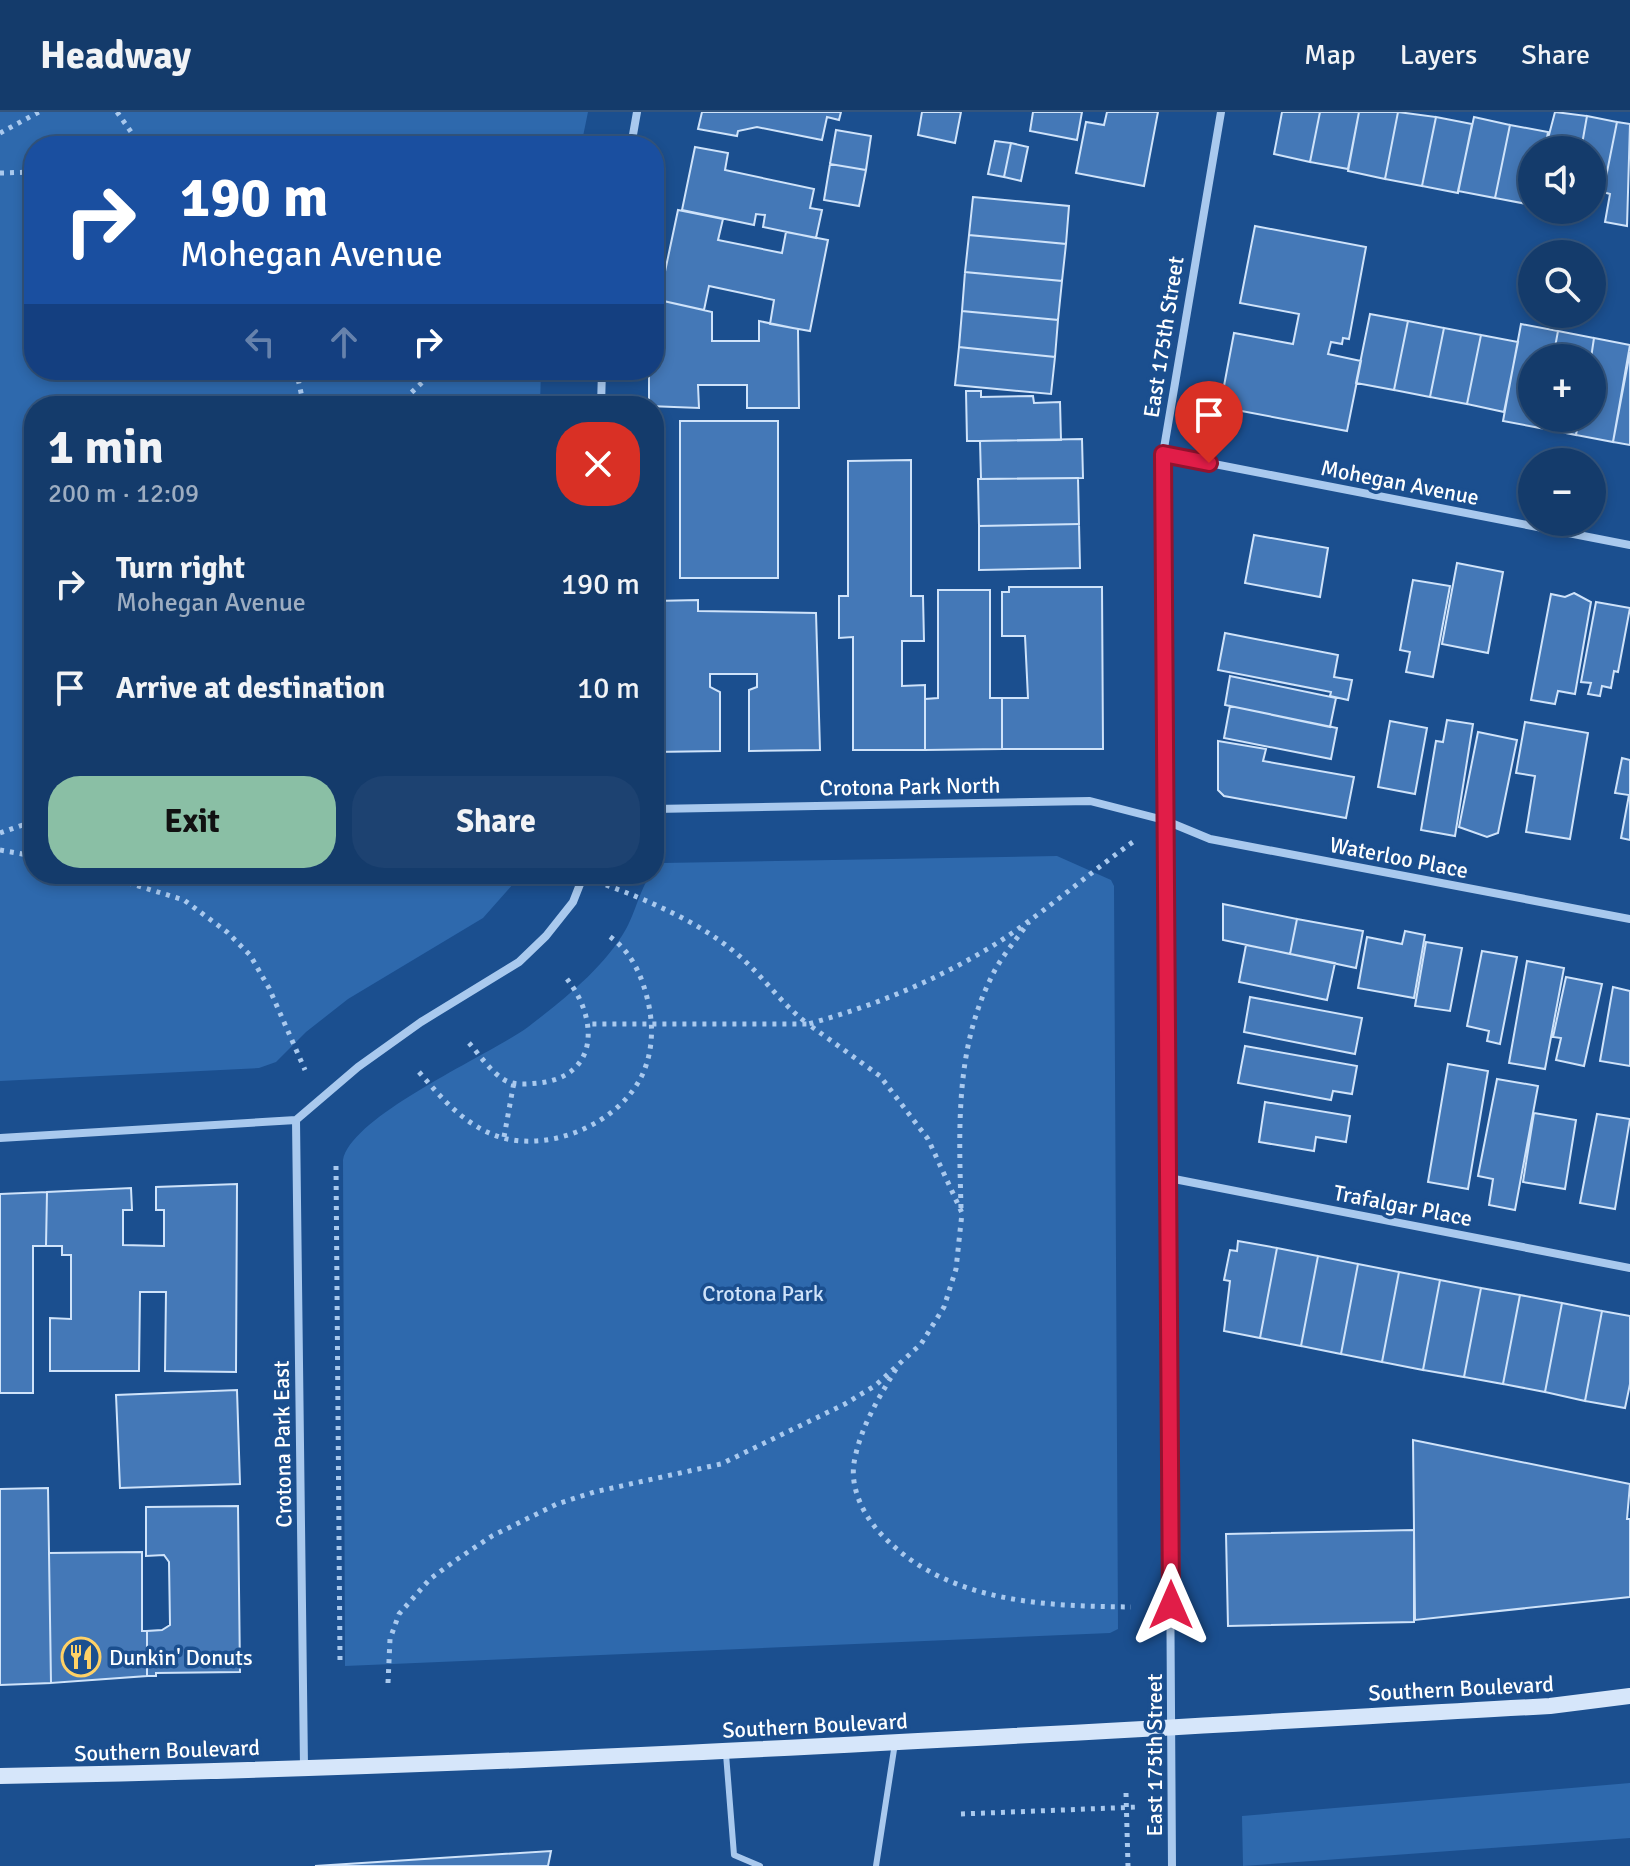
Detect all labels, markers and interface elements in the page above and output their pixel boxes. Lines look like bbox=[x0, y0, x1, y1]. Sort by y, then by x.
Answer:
text: Headway bbox=[40, 32, 191, 79]
text: Map bbox=[1304, 38, 1356, 72]
text: Layers bbox=[1400, 38, 1477, 72]
text: Share bbox=[1521, 38, 1590, 72]
map controls bbox=[1518, 136, 1606, 536]
button: sound bbox=[1518, 136, 1606, 224]
text: 190 m bbox=[180, 163, 328, 232]
icon: right bbox=[48, 168, 152, 272]
text: Mohegan Avenue bbox=[180, 232, 443, 277]
button: search bbox=[1518, 240, 1606, 328]
street label: East 175th Street bbox=[1137, 254, 1190, 420]
icon: left bbox=[238, 320, 282, 364]
icon: ahead bbox=[322, 320, 366, 364]
icon: right bbox=[406, 320, 450, 364]
button: + bbox=[1518, 344, 1606, 432]
pin bbox=[1175, 381, 1243, 463]
icon: arrive bbox=[1187, 393, 1231, 437]
text: 1 min bbox=[48, 418, 164, 477]
button: close bbox=[556, 422, 640, 506]
button: − bbox=[1518, 448, 1606, 536]
street label: Mohegan Avenue bbox=[1318, 454, 1481, 511]
text: 200 m · 12:09 bbox=[48, 478, 199, 510]
text: Turn right bbox=[116, 550, 245, 587]
icon: right bbox=[48, 562, 92, 606]
text: 190 m bbox=[561, 566, 640, 603]
text: Mohegan Avenue bbox=[116, 587, 306, 619]
icon: arrive bbox=[48, 666, 92, 710]
text: Arrive at destination bbox=[116, 670, 385, 707]
text: 10 m bbox=[577, 670, 640, 707]
street label: Crotona Park North bbox=[819, 771, 1001, 802]
button: Exit bbox=[48, 776, 336, 868]
button: Share bbox=[352, 776, 640, 868]
street label: Waterloo Place bbox=[1327, 831, 1471, 884]
street label: Trafalgar Place bbox=[1331, 1179, 1475, 1232]
park label: Crotona Park bbox=[702, 1280, 824, 1307]
street label: Crotona Park East bbox=[268, 1360, 297, 1528]
position arrow bbox=[1129, 1563, 1213, 1647]
restaurant icon: Dunkin' Donuts bbox=[60, 1636, 102, 1678]
place label: Dunkin' Donuts bbox=[109, 1644, 253, 1671]
street label: Southern Boulevard bbox=[1368, 1670, 1554, 1707]
street label: East 175th Street bbox=[1141, 1673, 1168, 1837]
street label: Southern Boulevard bbox=[722, 1707, 908, 1744]
street label: Southern Boulevard bbox=[74, 1734, 260, 1767]

